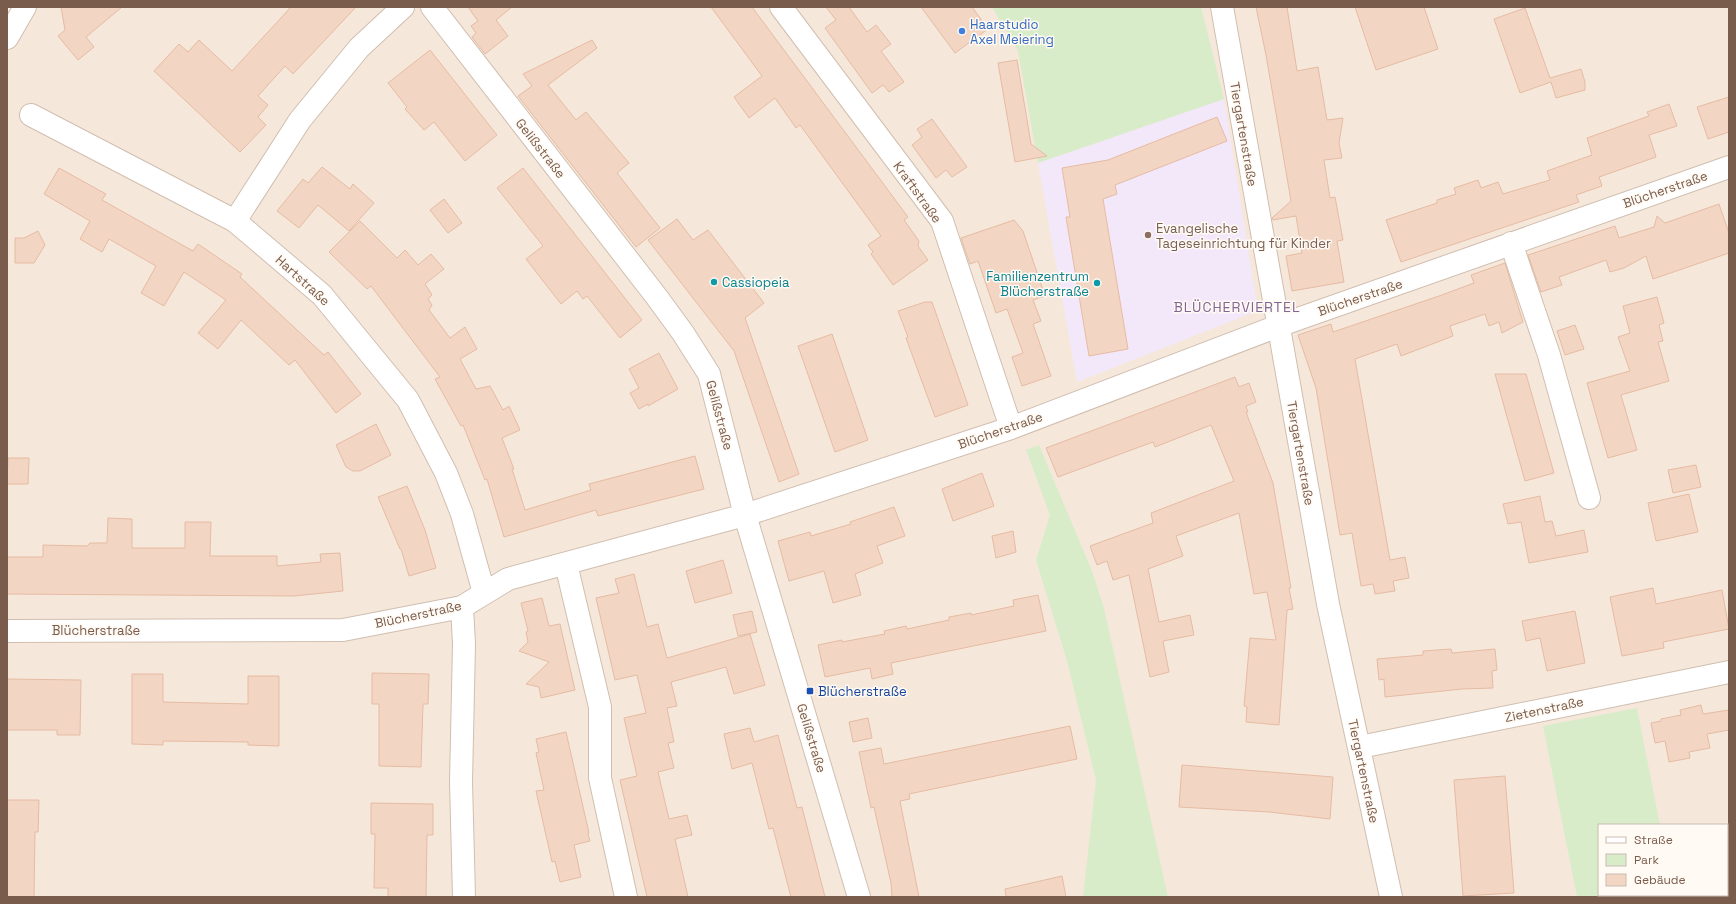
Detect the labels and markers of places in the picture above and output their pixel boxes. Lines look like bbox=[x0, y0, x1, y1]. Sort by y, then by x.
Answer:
place label: Haarstudio Axel Meiering bbox=[970, 16, 1054, 48]
marker: Haarstudio Axel Meiering bbox=[957, 26, 967, 36]
place label: Evangelische Tageseinrichtung für Kinder bbox=[1156, 220, 1331, 252]
marker: Evangelische Tageseinrichtung für Kinder bbox=[1143, 230, 1153, 240]
place label: Familienzentrum Blücherstraße bbox=[986, 268, 1089, 300]
place label: Cassiopeia bbox=[722, 274, 790, 291]
marker: Cassiopeia bbox=[709, 277, 719, 287]
marker: Familienzentrum Blücherstraße bbox=[1092, 278, 1102, 288]
place label: Blücherstraße bbox=[818, 683, 907, 700]
marker: Blücherstraße bbox=[805, 686, 815, 696]

